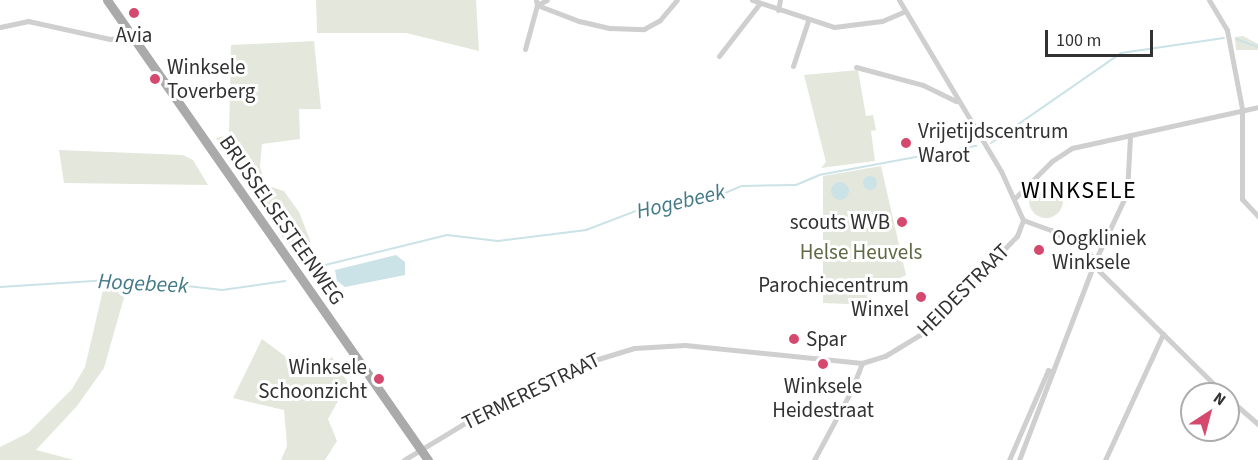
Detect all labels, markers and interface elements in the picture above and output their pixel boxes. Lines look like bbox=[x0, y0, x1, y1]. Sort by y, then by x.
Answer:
marker: Avia bbox=[127, 6, 141, 20]
scale bar bbox=[1048, 18, 1156, 56]
place label: Avia bbox=[116, 22, 152, 48]
text: 100 m bbox=[1056, 28, 1101, 53]
place label: Winksele Toverberg bbox=[167, 54, 255, 104]
marker: Winksele Toverberg bbox=[148, 72, 162, 86]
place label: Vrijetijdscentrum Warot bbox=[918, 118, 1068, 168]
street label: BRUSSELSESTEENWEG bbox=[214, 130, 350, 310]
marker: Vrijetijdscentrum Warot bbox=[899, 136, 913, 150]
district label: WINKSELE bbox=[1021, 177, 1137, 205]
water label: Hogebeek bbox=[634, 179, 728, 225]
place label: scouts WVB bbox=[790, 209, 890, 235]
marker: scouts WVB bbox=[895, 215, 909, 229]
place label: Oogkliniek Winksele bbox=[1052, 225, 1146, 275]
street label: HEIDESTRAAT bbox=[911, 238, 1015, 342]
park label: Helse Heuvels bbox=[800, 239, 922, 265]
marker: Oogkliniek Winksele bbox=[1030, 241, 1048, 259]
water label: Hogebeek bbox=[97, 268, 189, 300]
place label: Parochiecentrum Winxel bbox=[758, 272, 909, 322]
marker: Parochiecentrum Winxel bbox=[914, 290, 928, 304]
place label: Spar bbox=[806, 326, 846, 352]
marker: Spar bbox=[787, 332, 801, 346]
street label: TERMERESTRAAT bbox=[458, 347, 604, 435]
place label: Winksele Schoonzicht bbox=[258, 354, 367, 404]
marker: Winksele Heidestraat bbox=[816, 357, 830, 371]
marker: Winksele Schoonzicht bbox=[372, 372, 386, 386]
place label: Winksele Heidestraat bbox=[772, 373, 874, 423]
north arrow bbox=[1180, 382, 1240, 442]
text: N bbox=[1209, 387, 1230, 411]

